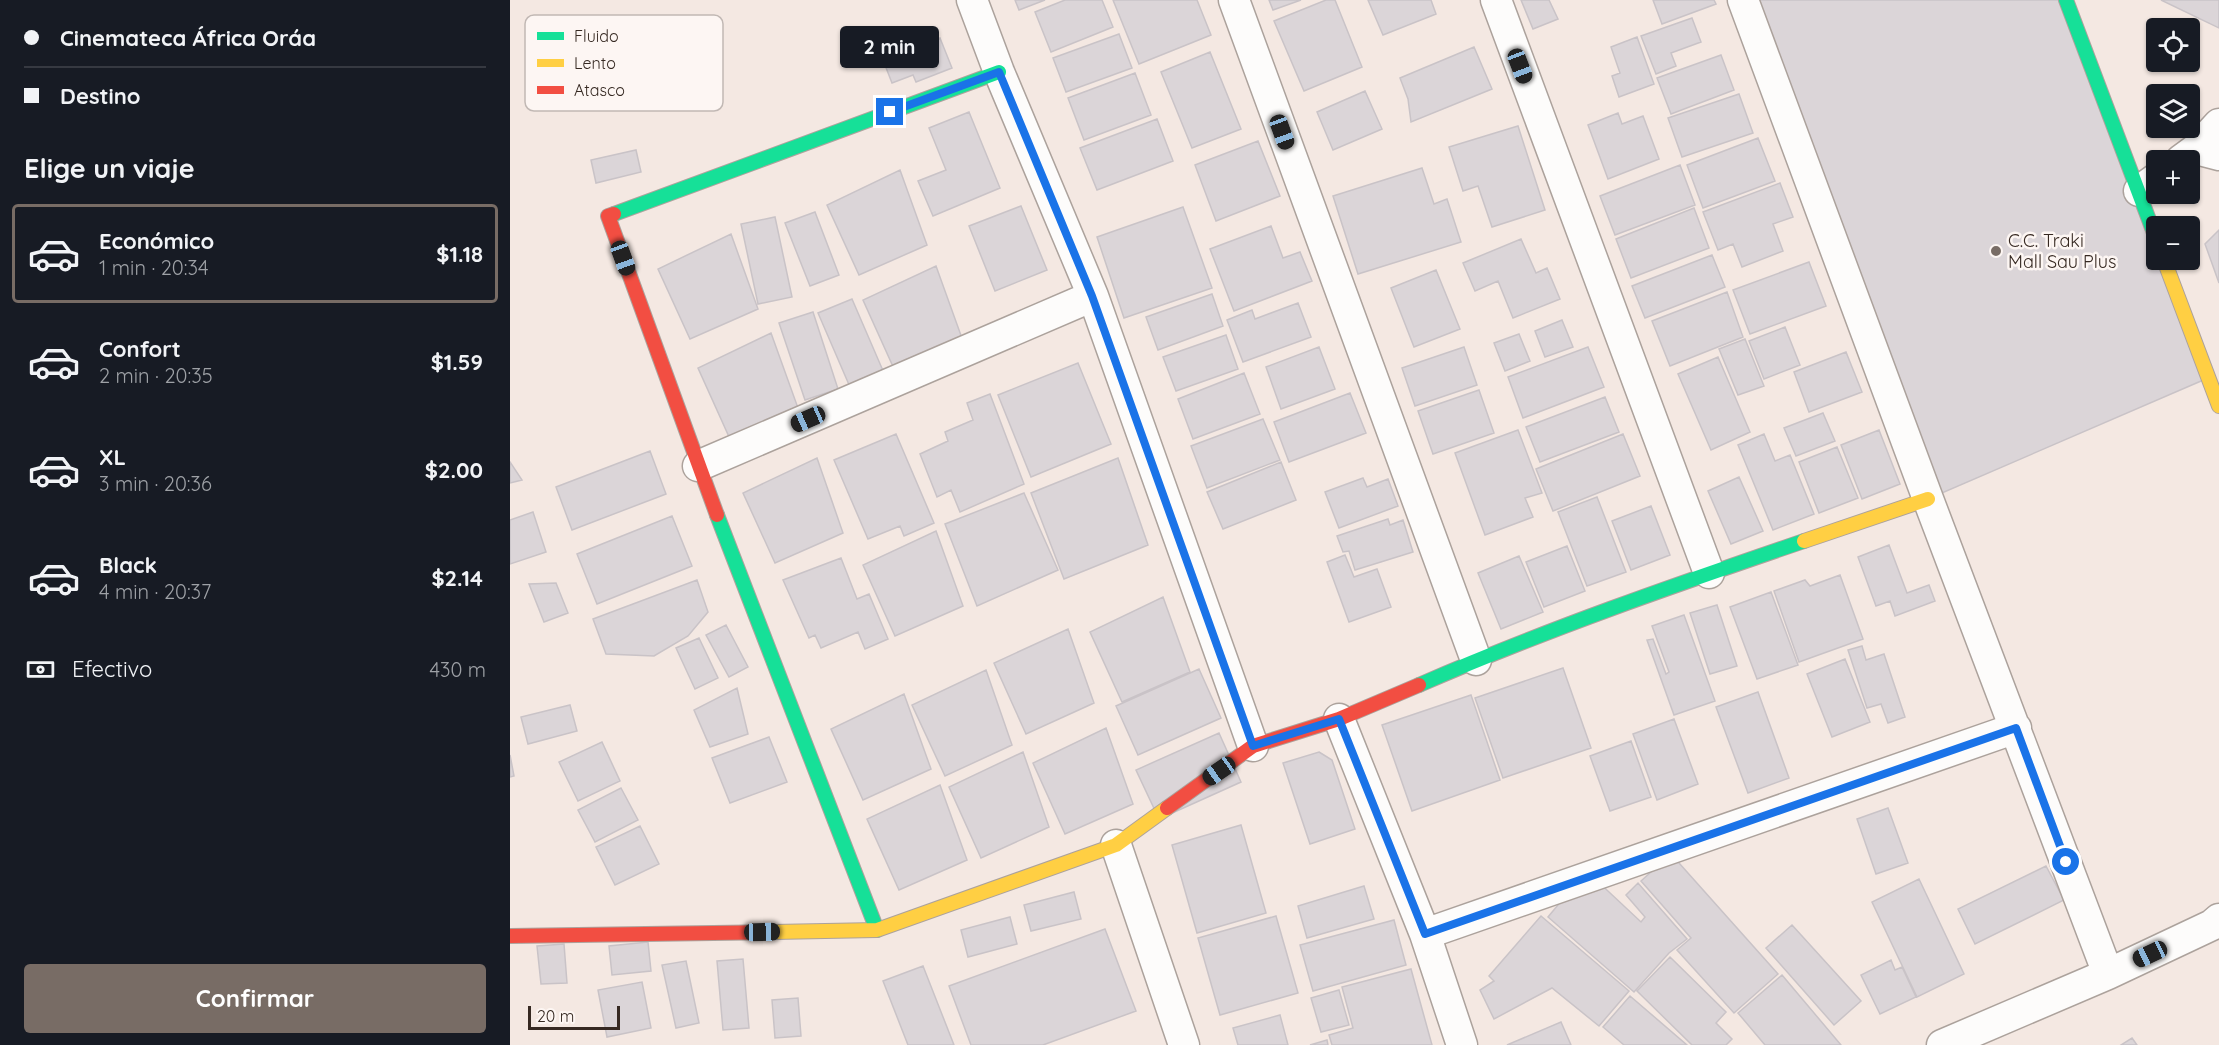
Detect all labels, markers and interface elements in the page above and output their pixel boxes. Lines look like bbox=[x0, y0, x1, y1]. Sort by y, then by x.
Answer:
legend bbox=[525, 15, 723, 111]
map controls bbox=[2146, 18, 2200, 270]
button: locate bbox=[2146, 18, 2200, 72]
text: Cinemateca África Oráa bbox=[60, 24, 316, 52]
callout: 2 min bbox=[840, 25, 940, 67]
text: Fluido bbox=[574, 26, 619, 46]
text: 2 min bbox=[863, 34, 916, 59]
car bbox=[1505, 46, 1535, 86]
text: Lento bbox=[574, 53, 616, 73]
text: Atasco bbox=[574, 80, 625, 100]
text: Destino bbox=[60, 82, 141, 110]
button: layers bbox=[2146, 84, 2200, 138]
route end bbox=[876, 98, 903, 125]
car bbox=[1267, 112, 1297, 152]
button: + bbox=[2146, 150, 2200, 204]
text: Elige un viaje bbox=[24, 151, 195, 185]
button: − bbox=[2146, 216, 2200, 270]
icon: car bbox=[27, 227, 81, 281]
text: Económico bbox=[99, 227, 214, 255]
place label: C.C. Traki Mall Sau Plus bbox=[2008, 229, 2116, 273]
car bbox=[608, 238, 638, 278]
text: $1.18 bbox=[436, 240, 483, 268]
marker: C.C. Traki Mall Sau Plus bbox=[1989, 244, 2003, 258]
text: 1 min · 20:34 bbox=[99, 255, 209, 280]
icon: car bbox=[27, 335, 81, 389]
text: Confort bbox=[99, 335, 181, 363]
text: $1.59 bbox=[431, 348, 483, 376]
text: 2 min · 20:35 bbox=[99, 363, 213, 388]
car bbox=[788, 403, 828, 435]
icon: car bbox=[27, 443, 81, 497]
text: XL bbox=[99, 443, 126, 471]
text: $2.00 bbox=[425, 456, 483, 484]
text: 3 min · 20:36 bbox=[99, 471, 212, 496]
icon: car bbox=[27, 551, 81, 605]
text: Black bbox=[99, 551, 157, 579]
text: $2.14 bbox=[431, 564, 483, 592]
text: 4 min · 20:37 bbox=[99, 579, 211, 604]
icon: cash bbox=[24, 653, 57, 686]
text: Efectivo bbox=[72, 655, 152, 683]
text: 430 m bbox=[429, 657, 486, 682]
car bbox=[1199, 753, 1239, 789]
route start bbox=[2052, 848, 2079, 875]
car bbox=[744, 923, 780, 941]
car bbox=[2130, 938, 2170, 970]
button: Confirmar bbox=[24, 964, 486, 1033]
scale bar bbox=[528, 1003, 620, 1030]
text: 20 m bbox=[537, 1006, 574, 1026]

